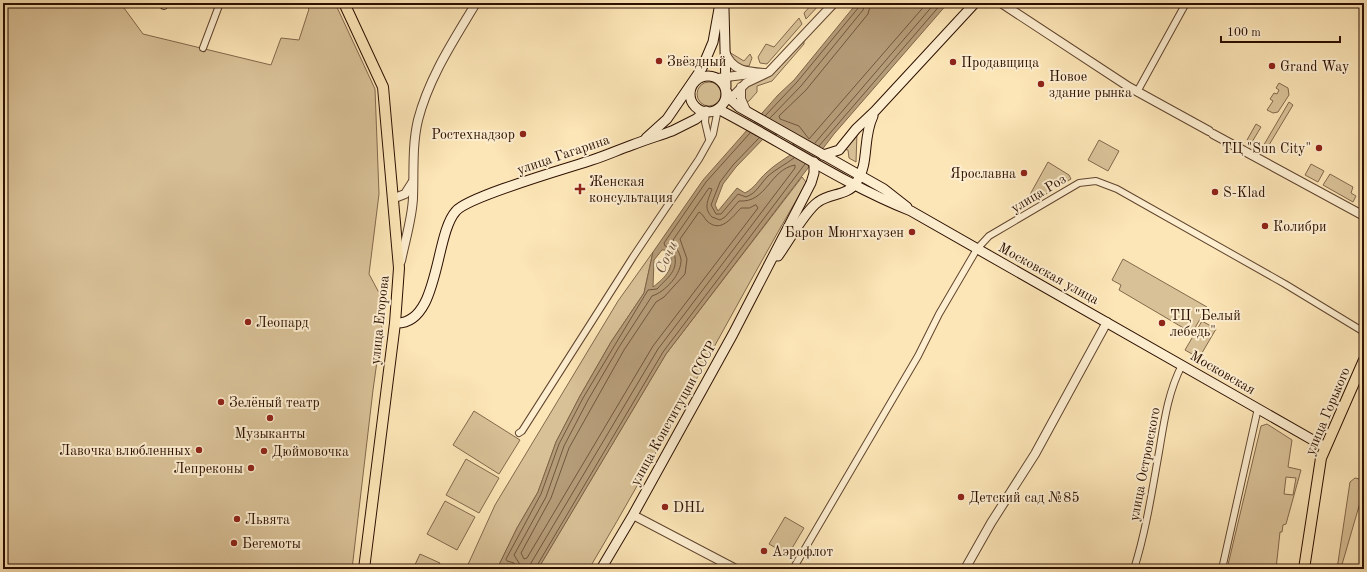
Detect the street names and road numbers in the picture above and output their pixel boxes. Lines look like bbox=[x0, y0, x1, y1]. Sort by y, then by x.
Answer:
street label: улица Гагарина bbox=[515, 133, 611, 177]
street label: улица Роз bbox=[1009, 172, 1068, 216]
street label: Московская улица bbox=[996, 240, 1101, 307]
street label: улица Егорова bbox=[368, 275, 392, 365]
street label: улица Конституции СССР bbox=[628, 339, 720, 488]
street label: Московская bbox=[1187, 349, 1258, 397]
street label: улица Горького bbox=[1303, 365, 1353, 457]
street label: улица Островского bbox=[1127, 406, 1163, 522]

